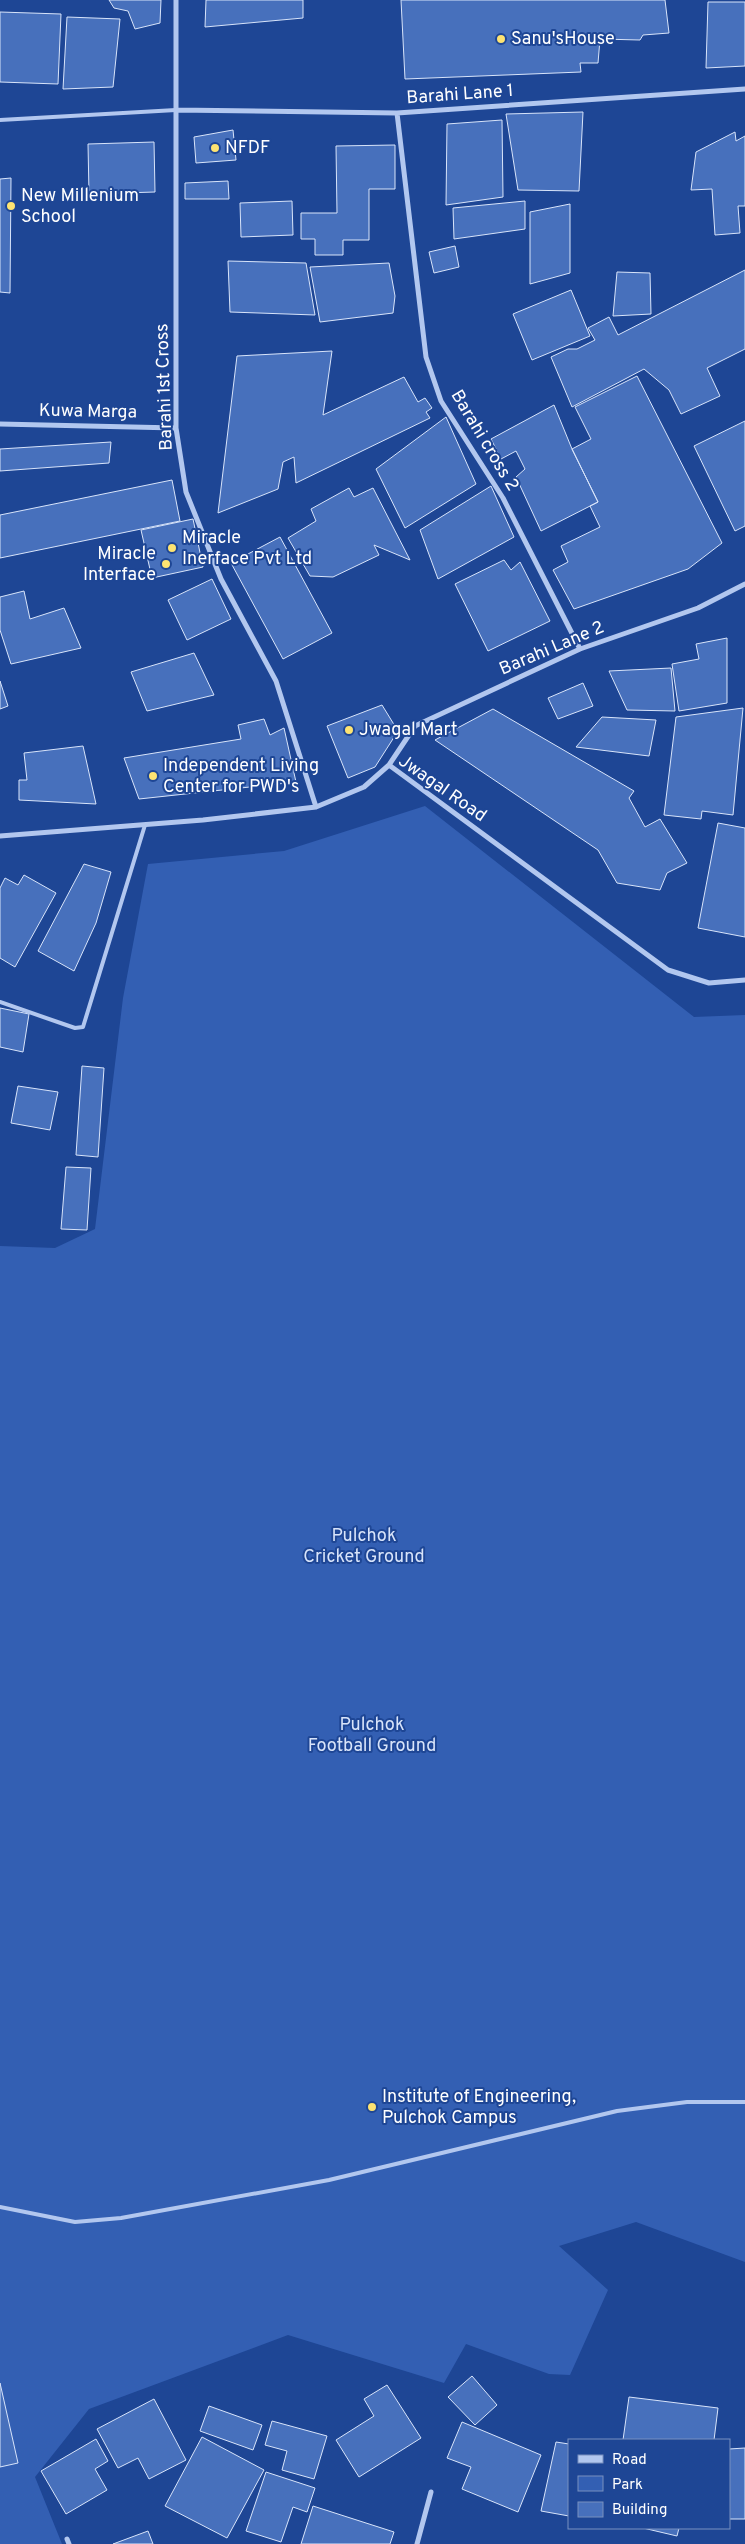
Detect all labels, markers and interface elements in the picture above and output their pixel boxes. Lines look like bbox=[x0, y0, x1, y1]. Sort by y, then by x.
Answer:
place label: Sanu'sHouse bbox=[511, 28, 615, 51]
marker: Sanu'sHouse bbox=[495, 33, 507, 45]
street label: Barahi Lane 1 bbox=[406, 80, 514, 110]
place label: NFDF bbox=[225, 137, 270, 160]
marker: NFDF bbox=[209, 142, 221, 154]
place label: New Millenium School bbox=[21, 185, 139, 229]
marker: New Millenium School bbox=[5, 200, 17, 212]
street label: Barahi 1st Cross bbox=[151, 323, 179, 451]
street label: Barahi cross 2 bbox=[445, 386, 523, 496]
street label: Kuwa Marga bbox=[39, 400, 137, 424]
place label: Miracle Inerface Pvt Ltd bbox=[182, 527, 312, 571]
marker: Miracle Inerface Pvt Ltd bbox=[166, 542, 178, 554]
place label: Miracle Interface bbox=[83, 543, 156, 587]
marker: Miracle Interface bbox=[160, 558, 172, 570]
street label: Barahi Lane 2 bbox=[496, 617, 608, 681]
place label: Jwagal Mart bbox=[359, 719, 458, 742]
marker: Jwagal Mart bbox=[343, 724, 355, 736]
street label: Jwagal Road bbox=[393, 750, 491, 828]
place label: Independent Living Center for PWD's bbox=[163, 755, 319, 799]
marker: Independent Living Center for PWD's bbox=[147, 770, 159, 782]
park label: Pulchok Cricket Ground bbox=[303, 1525, 425, 1569]
park label: Pulchok Football Ground bbox=[308, 1714, 436, 1758]
place label: Institute of Engineering, Pulchok Campus bbox=[382, 2086, 576, 2130]
marker: Institute of Engineering, Pulchok Campus bbox=[366, 2101, 378, 2113]
legend bbox=[568, 2439, 730, 2529]
text: Road bbox=[612, 2451, 647, 2470]
text: Park bbox=[612, 2476, 643, 2495]
text: Building bbox=[612, 2501, 667, 2520]

